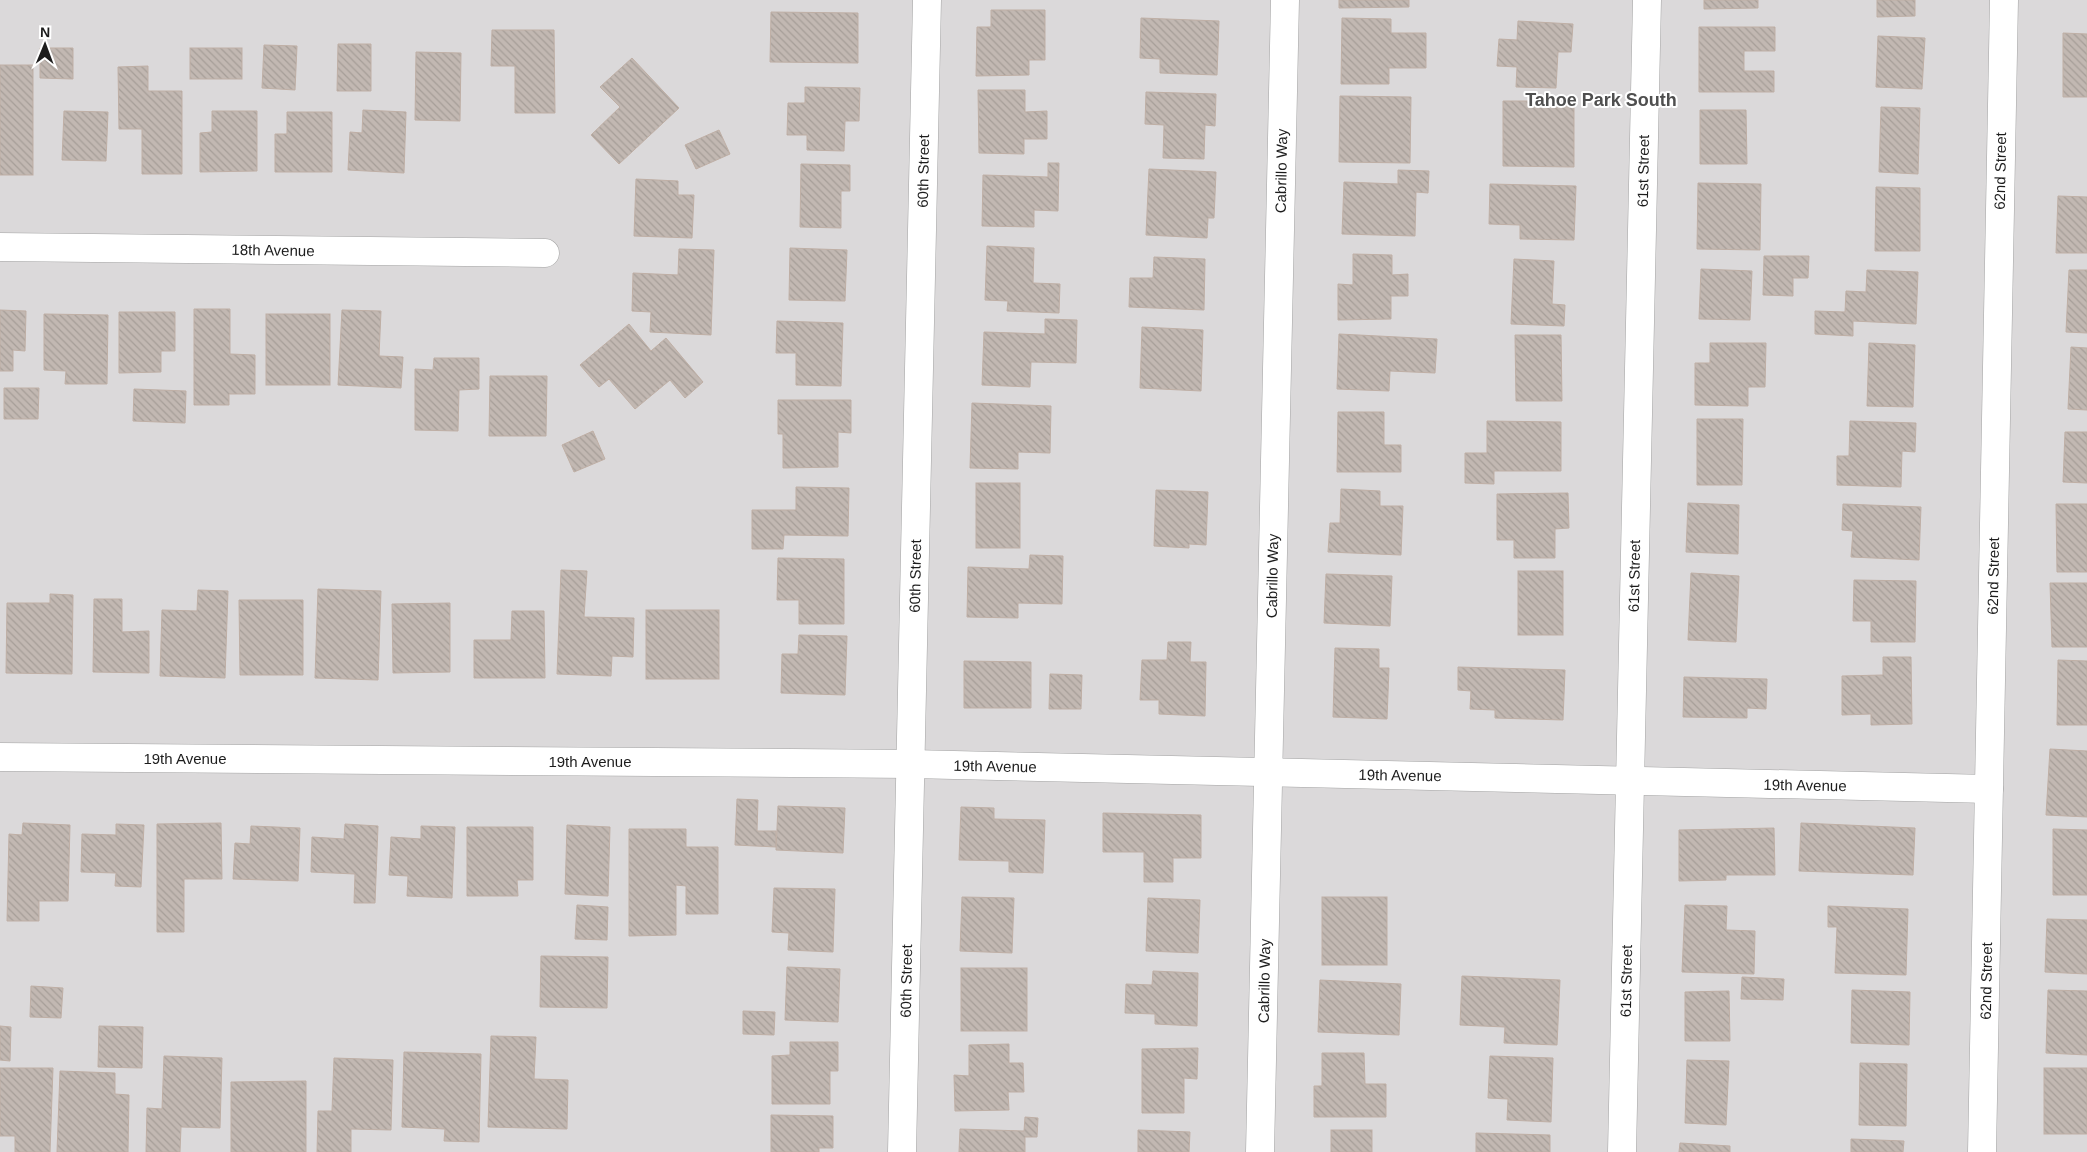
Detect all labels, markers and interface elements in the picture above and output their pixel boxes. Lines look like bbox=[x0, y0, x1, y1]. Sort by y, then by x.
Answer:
north arrow bbox=[20, 20, 70, 70]
text: N bbox=[40, 24, 50, 40]
district label: Tahoe Park South bbox=[1525, 90, 1677, 110]
street label: Cabrillo Way bbox=[1272, 128, 1290, 213]
street label: 62nd Street bbox=[1991, 131, 2009, 210]
street label: 60th Street bbox=[914, 133, 932, 208]
street label: 61st Street bbox=[1634, 134, 1652, 207]
street label: 18th Avenue bbox=[231, 241, 315, 259]
street label: Cabrillo Way bbox=[1263, 533, 1281, 618]
street label: 62nd Street bbox=[1984, 536, 2002, 615]
street label: 60th Street bbox=[906, 538, 924, 613]
street label: 61st Street bbox=[1625, 539, 1643, 612]
street label: 19th Avenue bbox=[143, 750, 227, 767]
street label: 19th Avenue bbox=[548, 753, 632, 770]
street label: 19th Avenue bbox=[953, 757, 1037, 775]
street label: 19th Avenue bbox=[1358, 766, 1442, 784]
street label: 19th Avenue bbox=[1763, 776, 1847, 794]
street label: Cabrillo Way bbox=[1255, 938, 1273, 1023]
street label: 62nd Street bbox=[1977, 941, 1995, 1020]
street label: 60th Street bbox=[897, 943, 915, 1018]
street label: 61st Street bbox=[1617, 944, 1635, 1017]

